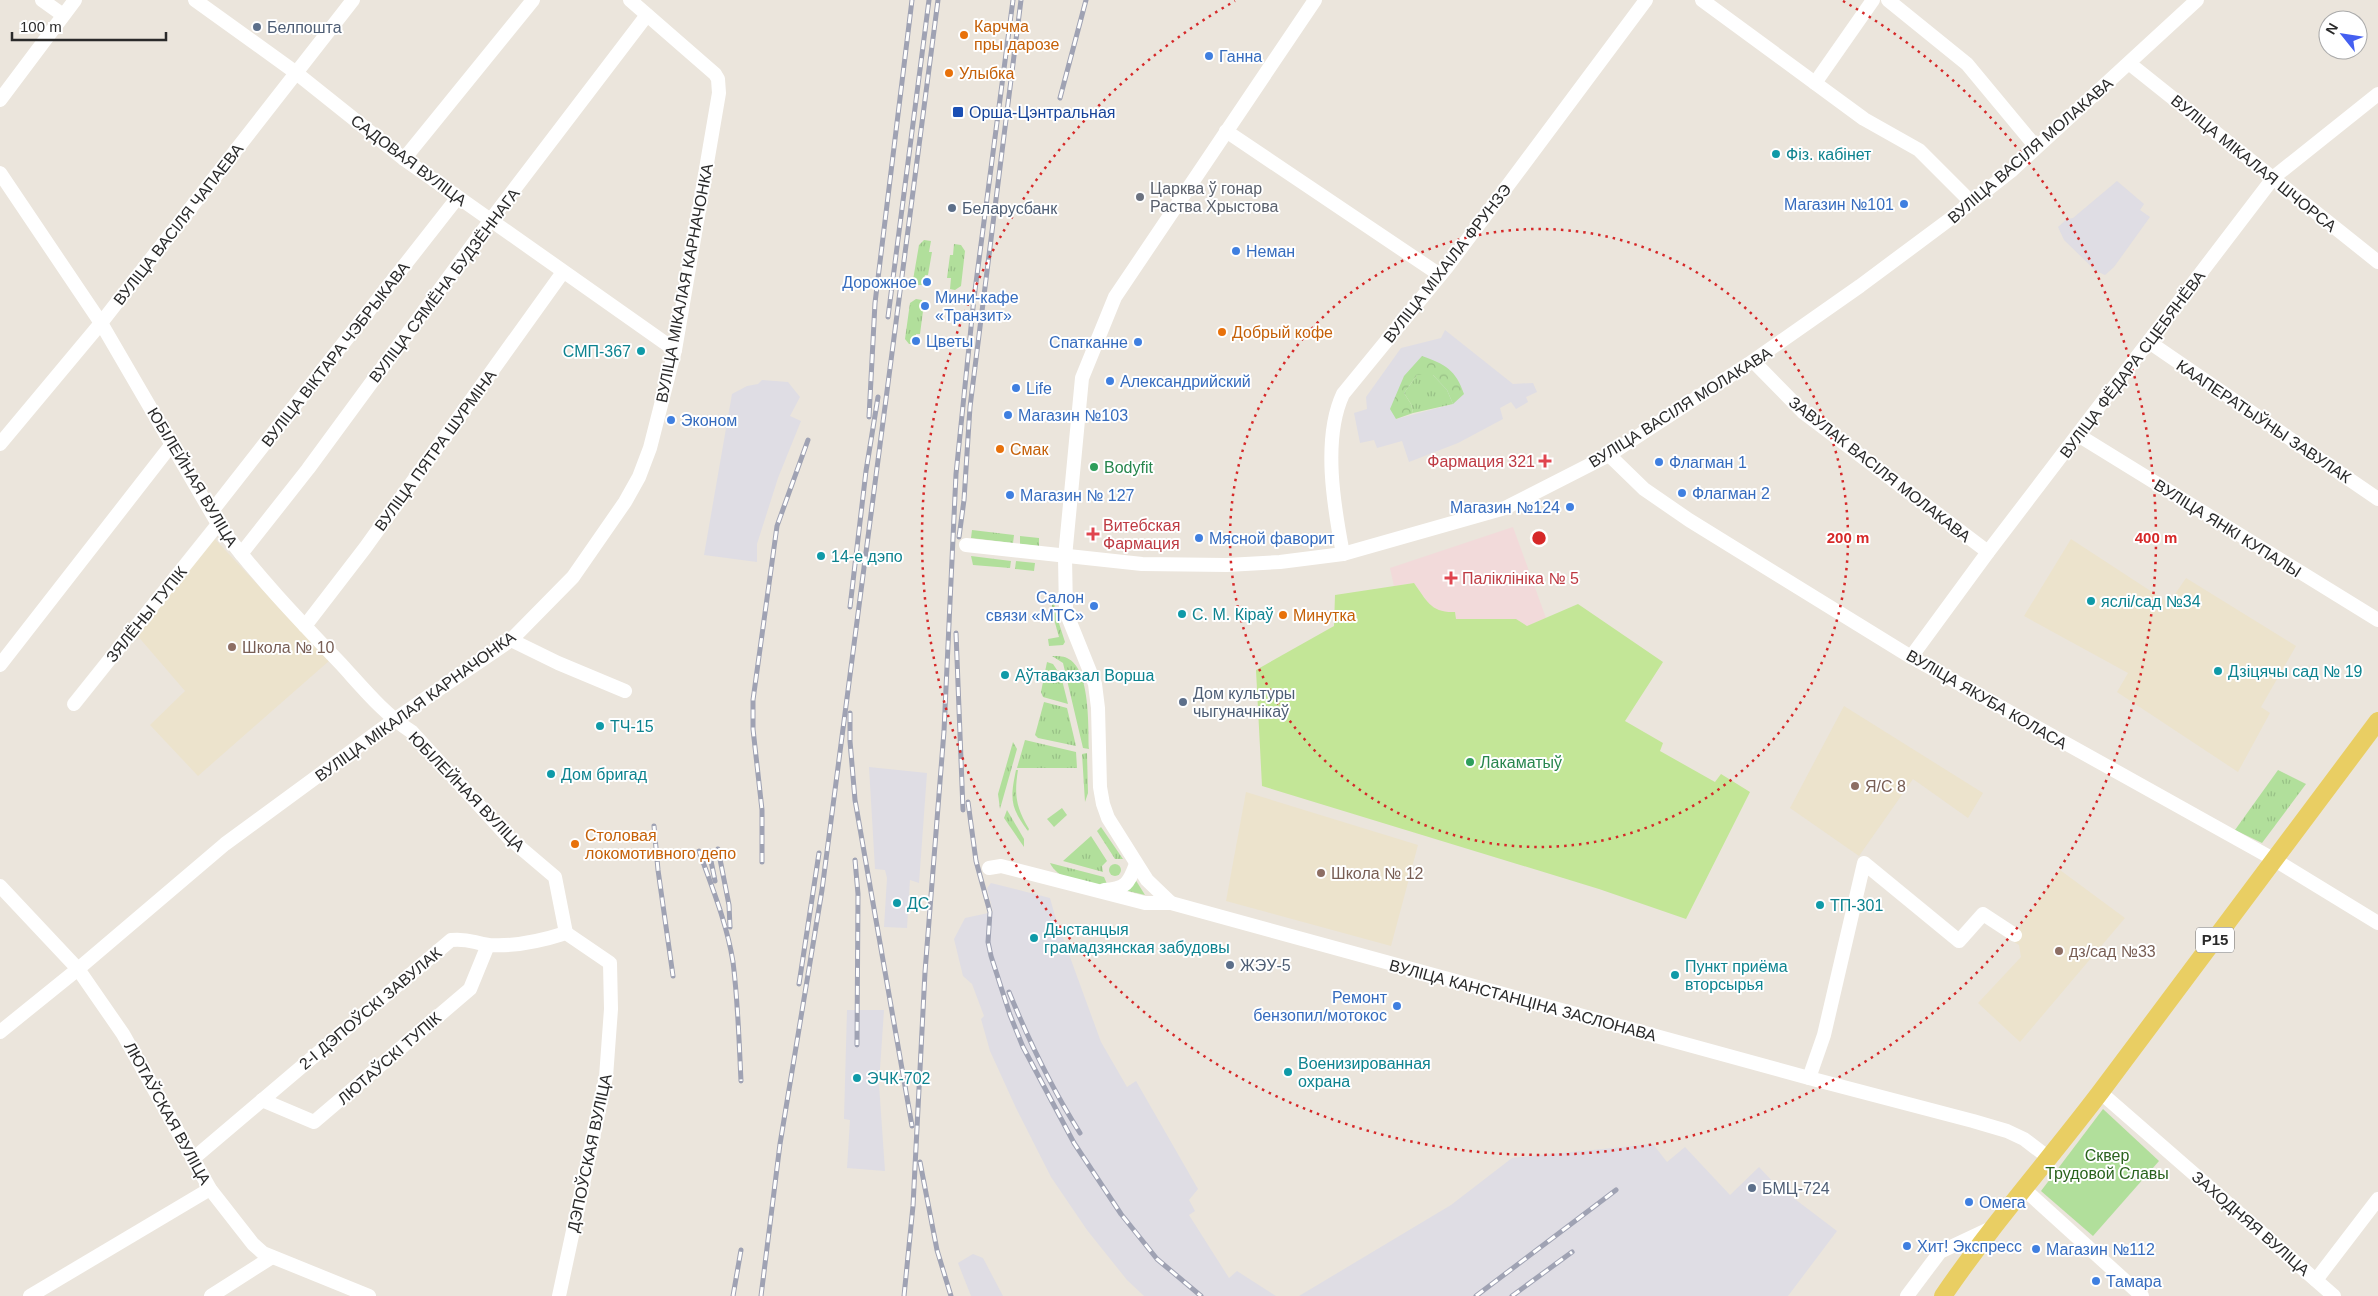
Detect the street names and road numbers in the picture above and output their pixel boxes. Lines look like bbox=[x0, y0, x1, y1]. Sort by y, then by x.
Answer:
street label: ВУЛІЦА ВАСІЛЯ МОЛАКАВА bbox=[1945, 74, 2116, 226]
street label: ВУЛІЦА МІКАЛАЯ ШЧОРСА bbox=[2168, 92, 2340, 235]
street label: САДОВАЯ ВУЛІЦА bbox=[348, 112, 470, 209]
street label: ВУЛІЦА ВАСІЛЯ ЧАПАЕВА bbox=[110, 140, 247, 308]
street label: ВУЛІЦА МІКАЛАЯ КАРНАЧОНКА bbox=[653, 162, 716, 404]
street label: ВУЛІЦА МІХАІЛА ФРУНЗЭ bbox=[1380, 181, 1514, 346]
street label: ВУЛІЦА СЯМЁНА БУДЗЁННАГА bbox=[366, 185, 523, 386]
street label: ВУЛІЦА ВІКТАРА ЧЭБРЫКАВА bbox=[258, 259, 413, 450]
street label: ВУЛІЦА ФЁДАРА СЦЕБЯНЁВА bbox=[2056, 267, 2209, 461]
street label: ВУЛІЦА ВАСІЛЯ МОЛАКАВА bbox=[1586, 344, 1775, 471]
street label: КААПЕРАТЫЎНЫ ЗАВУЛАК bbox=[2173, 355, 2356, 487]
street label: ВУЛІЦА ПЯТРА ШУРМІНА bbox=[371, 366, 500, 534]
street label: ЗАВУЛАК ВАСІЛЯ МОЛАКАВА bbox=[1786, 393, 1974, 546]
street label: ЮБІЛЕЙНАЯ ВУЛІЦА bbox=[144, 404, 242, 550]
street label: ВУЛІЦА ЯНКІ КУПАЛЫ bbox=[2151, 476, 2304, 581]
street label: ЗЯЛЁНЫ ТУПІК bbox=[103, 563, 190, 665]
street label: ВУЛІЦА МІКАЛАЯ КАРНАЧОНКА bbox=[312, 628, 519, 785]
street label: ВУЛІЦА ЯКУБА КОЛАСА bbox=[1904, 647, 2070, 753]
street label: ЮБІЛЕЙНАЯ ВУЛІЦА bbox=[405, 727, 529, 855]
road number: Р15 bbox=[2196, 928, 2234, 952]
street label: 2-І ДЭПОЎСКІ ЗАВУЛАК bbox=[295, 942, 445, 1073]
street label: ВУЛІЦА КАНСТАНЦІНА ЗАСЛОНАВА bbox=[1388, 957, 1659, 1044]
street label: ЛЮТАЎСКІ ТУПІК bbox=[333, 1007, 445, 1108]
street label: ЛЮТАЎСКАЯ ВУЛІЦА bbox=[121, 1038, 216, 1188]
street label: ДЭПОЎСКАЯ ВУЛІЦА bbox=[562, 1072, 615, 1234]
street label: ЗАХОДНЯЯ ВУЛІЦА bbox=[2189, 1168, 2313, 1279]

